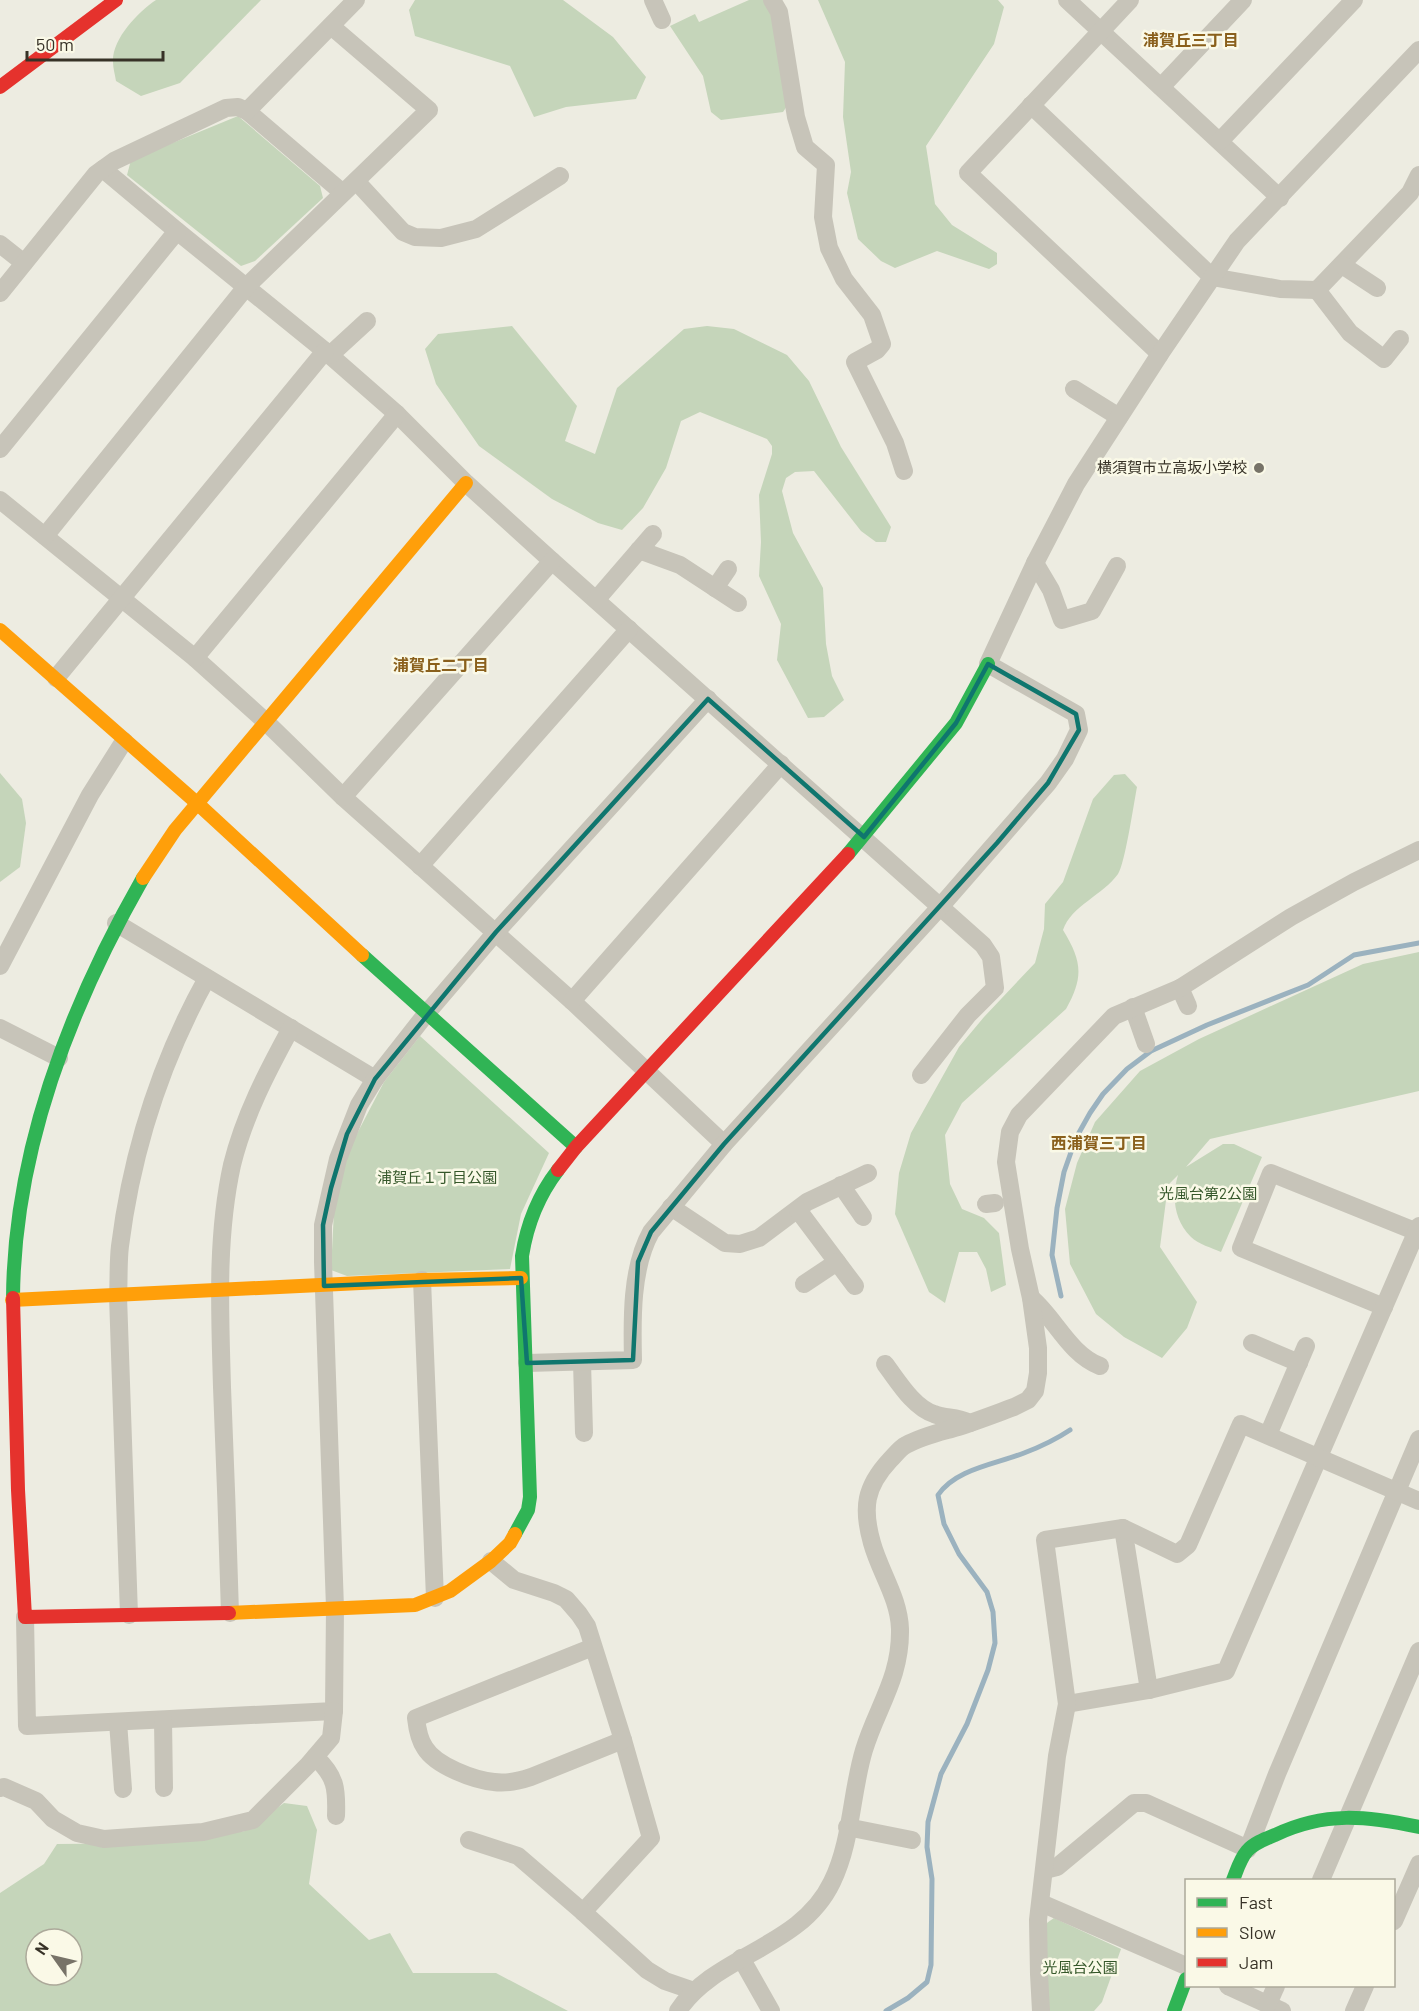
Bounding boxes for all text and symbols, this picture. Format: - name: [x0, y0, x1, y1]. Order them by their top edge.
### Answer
- scale bar: [27, 24, 164, 62]
- district label: 浦賀丘三丁目: [1143, 30, 1239, 49]
- text: 50 m: [36, 33, 74, 55]
- place label: 横須賀市立高坂小学校: [1097, 458, 1247, 476]
- marker: 横須賀市立高坂小学校: [1252, 461, 1266, 475]
- district label: 浦賀丘二丁目: [393, 655, 489, 674]
- district label: 西浦賀三丁目: [1051, 1133, 1147, 1152]
- park label: 浦賀丘１丁目公園: [377, 1168, 497, 1186]
- park label: 光風台第2公園: [1159, 1184, 1257, 1202]
- legend: [1185, 1879, 1395, 1987]
- text: Fast: [1239, 1891, 1273, 1913]
- text: Slow: [1239, 1921, 1276, 1943]
- north arrow: [24, 1927, 84, 1987]
- text: N: [30, 1939, 52, 1958]
- text: Jam: [1239, 1951, 1273, 1973]
- park label: 光風台公園: [1042, 1958, 1118, 1976]

